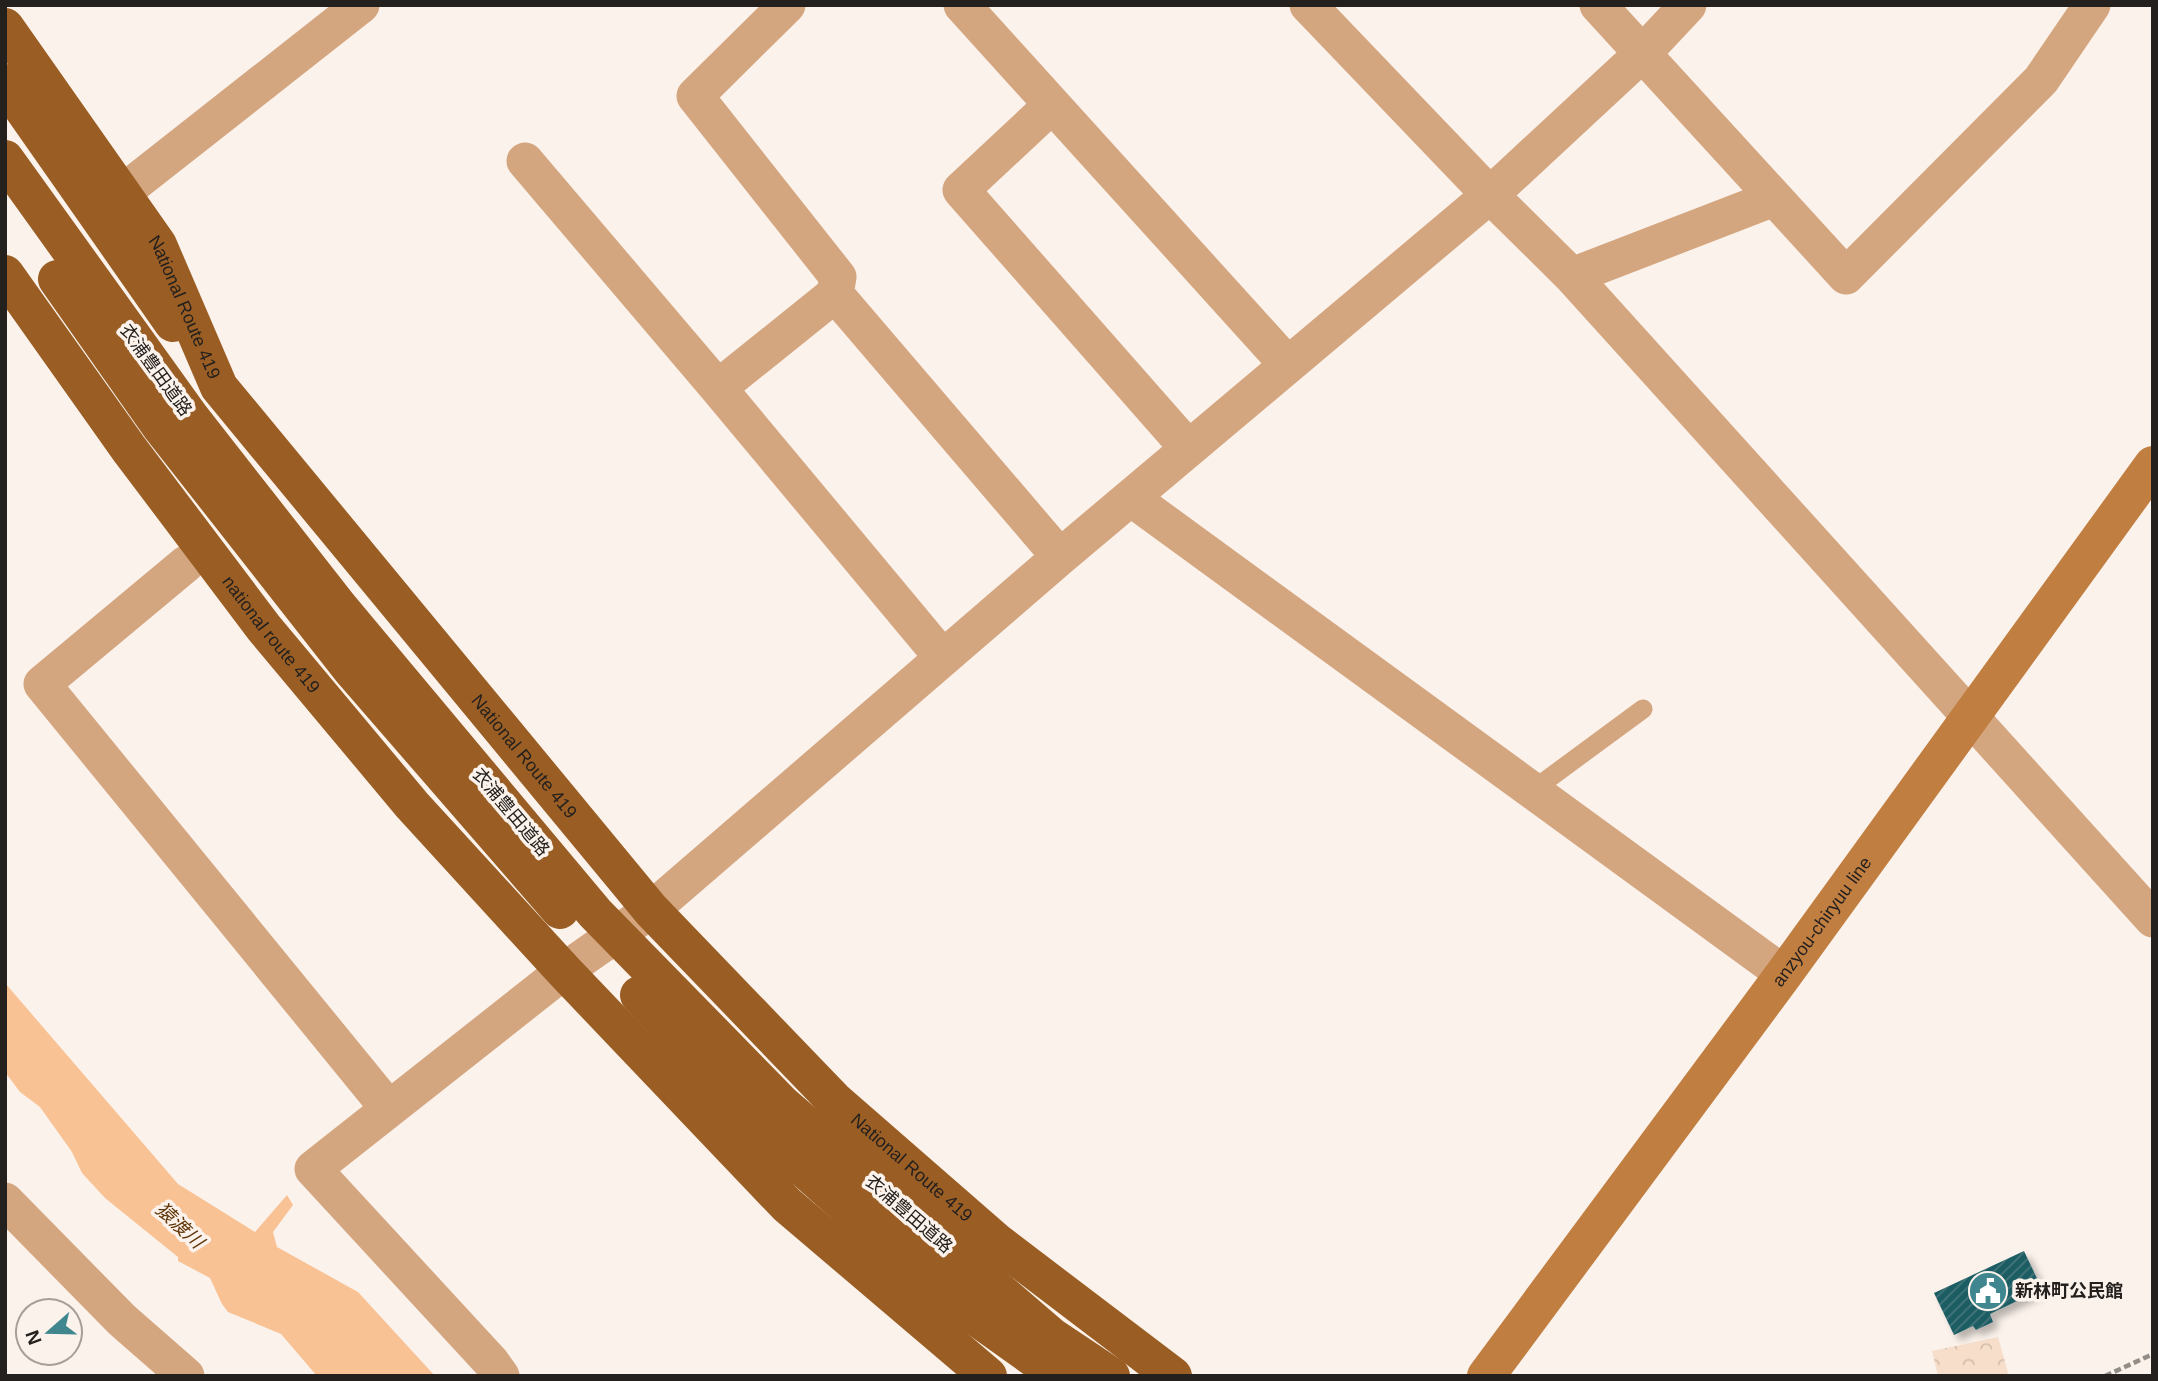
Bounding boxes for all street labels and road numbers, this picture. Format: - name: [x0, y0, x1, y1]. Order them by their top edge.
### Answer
- street label: National Route 419: [144, 232, 224, 382]
- street label: 衣浦豊田道路: [116, 320, 196, 420]
- street label: national route 419: [218, 572, 324, 697]
- street label: National Route 419: [467, 691, 581, 822]
- street label: 衣浦豊田道路: [469, 764, 553, 860]
- street label: anzyou-chiryuu line: [1768, 853, 1876, 990]
- street label: National Route 419: [847, 1109, 976, 1226]
- street label: 衣浦豊田道路: [862, 1171, 956, 1257]

